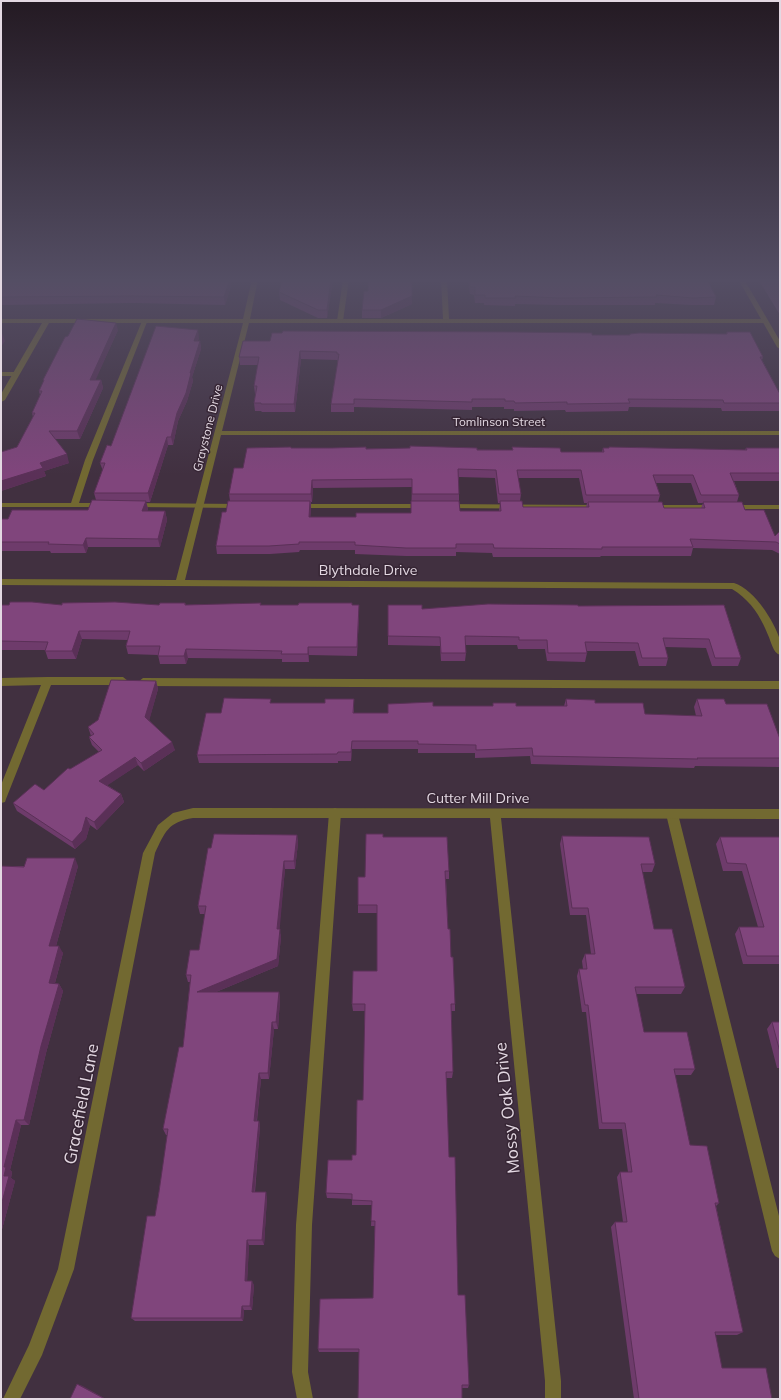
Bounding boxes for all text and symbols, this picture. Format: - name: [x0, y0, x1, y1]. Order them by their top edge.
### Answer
- street label: Graystone Drive: [189, 383, 226, 473]
- street label: Tomlinson Street: [453, 414, 545, 429]
- street label: Blythdale Drive: [319, 561, 417, 579]
- street label: Cutter Mill Drive: [427, 789, 529, 807]
- street label: Mossy Oak Drive: [489, 1041, 525, 1175]
- street label: Gracefield Lane: [59, 1042, 103, 1166]

